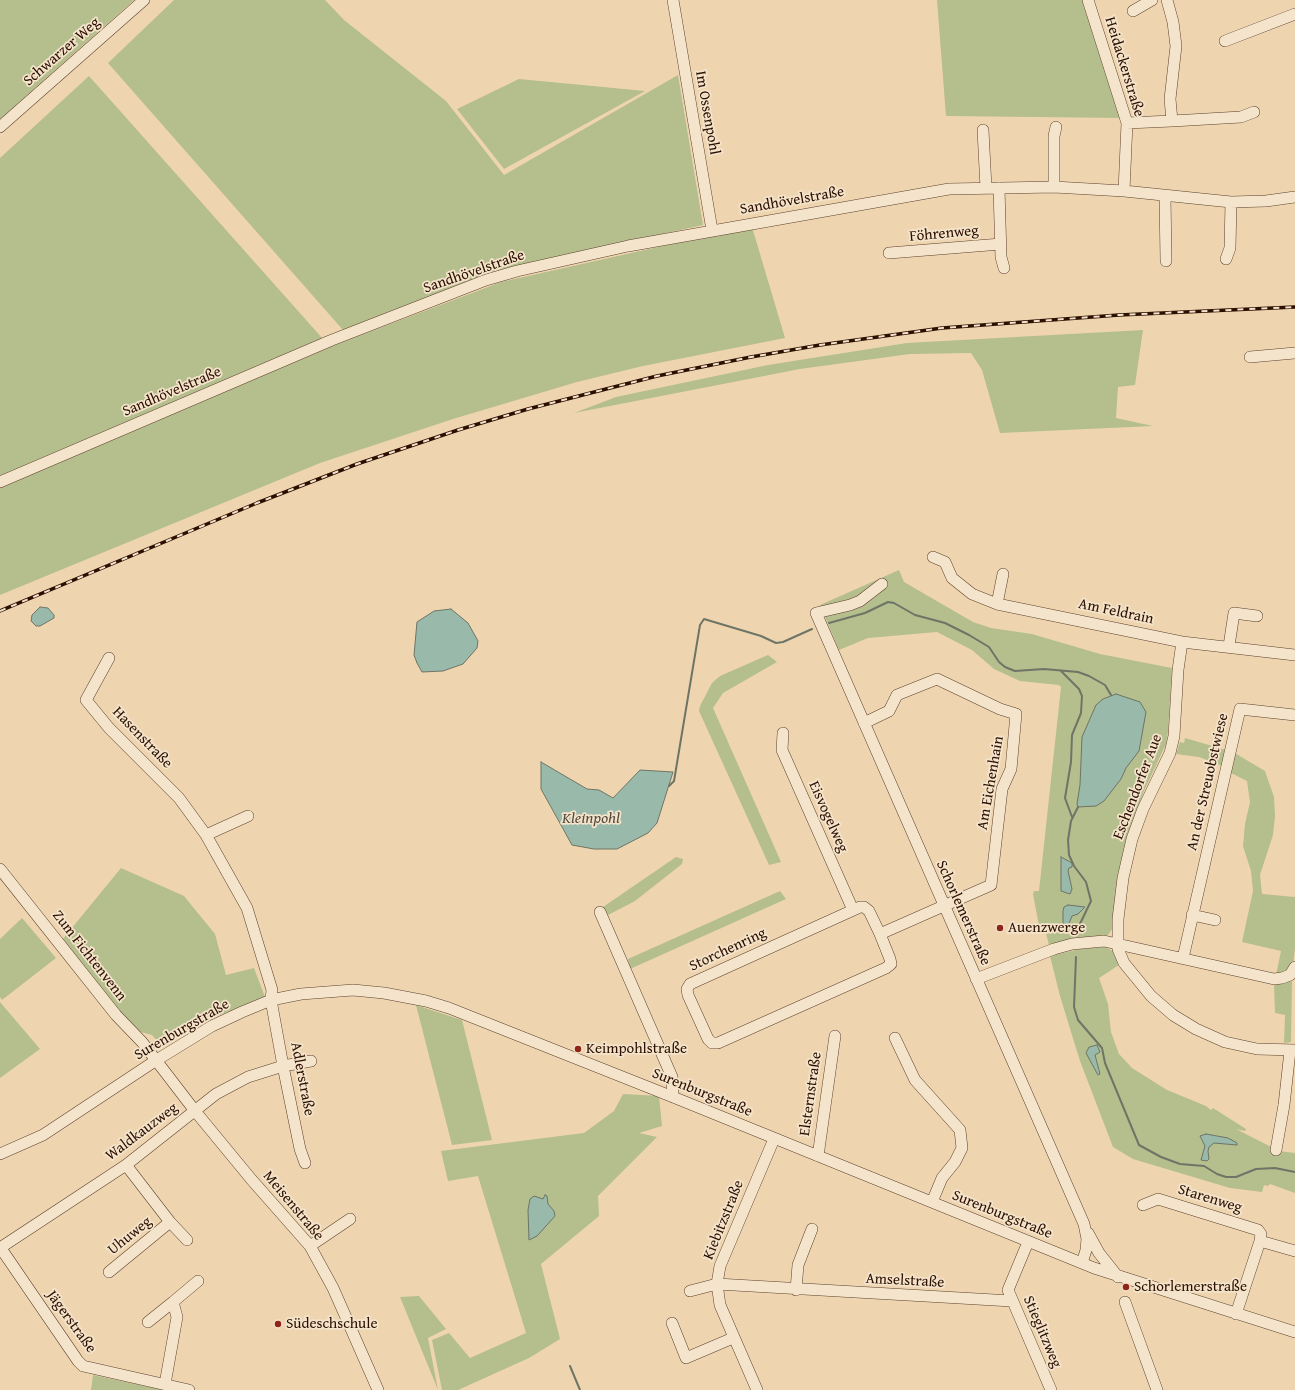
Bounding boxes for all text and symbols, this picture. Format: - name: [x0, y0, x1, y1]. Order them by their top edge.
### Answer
- street label: Schwarzer Weg: [20, 14, 104, 90]
- street label: Heidackerstraße: [1100, 15, 1148, 119]
- street label: Im Ossenpohl: [691, 70, 723, 156]
- street label: Sandhövelstraße: [738, 183, 846, 219]
- street label: Föhrenweg: [909, 222, 979, 246]
- street label: Sandhövelstraße: [421, 246, 527, 298]
- street label: Sandhövelstraße: [120, 363, 224, 421]
- street label: Am Feldrain: [1077, 595, 1155, 629]
- street label: Hasenstraße: [108, 703, 176, 773]
- street label: An der Streuobstwiese: [1183, 711, 1233, 853]
- street label: Eschendorfer Aue: [1110, 732, 1166, 842]
- street label: Am Eichenhain: [974, 735, 1008, 831]
- street label: Eisvogelweg: [804, 779, 852, 855]
- water label: Kleinpohl: [562, 809, 620, 829]
- street label: Schorlemerstraße: [932, 858, 994, 968]
- street label: Zum Fichtenvenn: [48, 907, 130, 1005]
- place label: Auenzwerge: [1008, 919, 1085, 937]
- marker: Auenzwerge: [995, 923, 1005, 933]
- street label: Storchenring: [687, 924, 769, 976]
- street label: Surenburgstraße: [131, 996, 233, 1064]
- place label: Keimpohlstraße: [586, 1040, 687, 1058]
- street label: Adlerstraße: [286, 1041, 318, 1117]
- marker: Keimpohlstraße: [573, 1044, 583, 1054]
- street label: Elsternstraße: [796, 1051, 826, 1137]
- street label: Surenburgstraße: [649, 1065, 755, 1121]
- street label: Waldkauzweg: [102, 1099, 182, 1165]
- street label: Meisenstraße: [259, 1168, 327, 1244]
- street label: Kiebitzstraße: [700, 1178, 748, 1262]
- street label: Starenweg: [1176, 1181, 1244, 1217]
- street label: Surenburgstraße: [949, 1187, 1055, 1243]
- street label: Uhuweg: [104, 1213, 156, 1259]
- street label: Amselstraße: [865, 1270, 945, 1292]
- place label: Schorlemerstraße: [1134, 1278, 1247, 1296]
- marker: Schorlemerstraße: [1121, 1282, 1131, 1292]
- street label: Jägerstraße: [42, 1287, 100, 1357]
- street label: Stieglitzweg: [1019, 1293, 1065, 1371]
- place label: Südeschschule: [286, 1315, 377, 1333]
- marker: Südeschschule: [273, 1319, 283, 1329]

